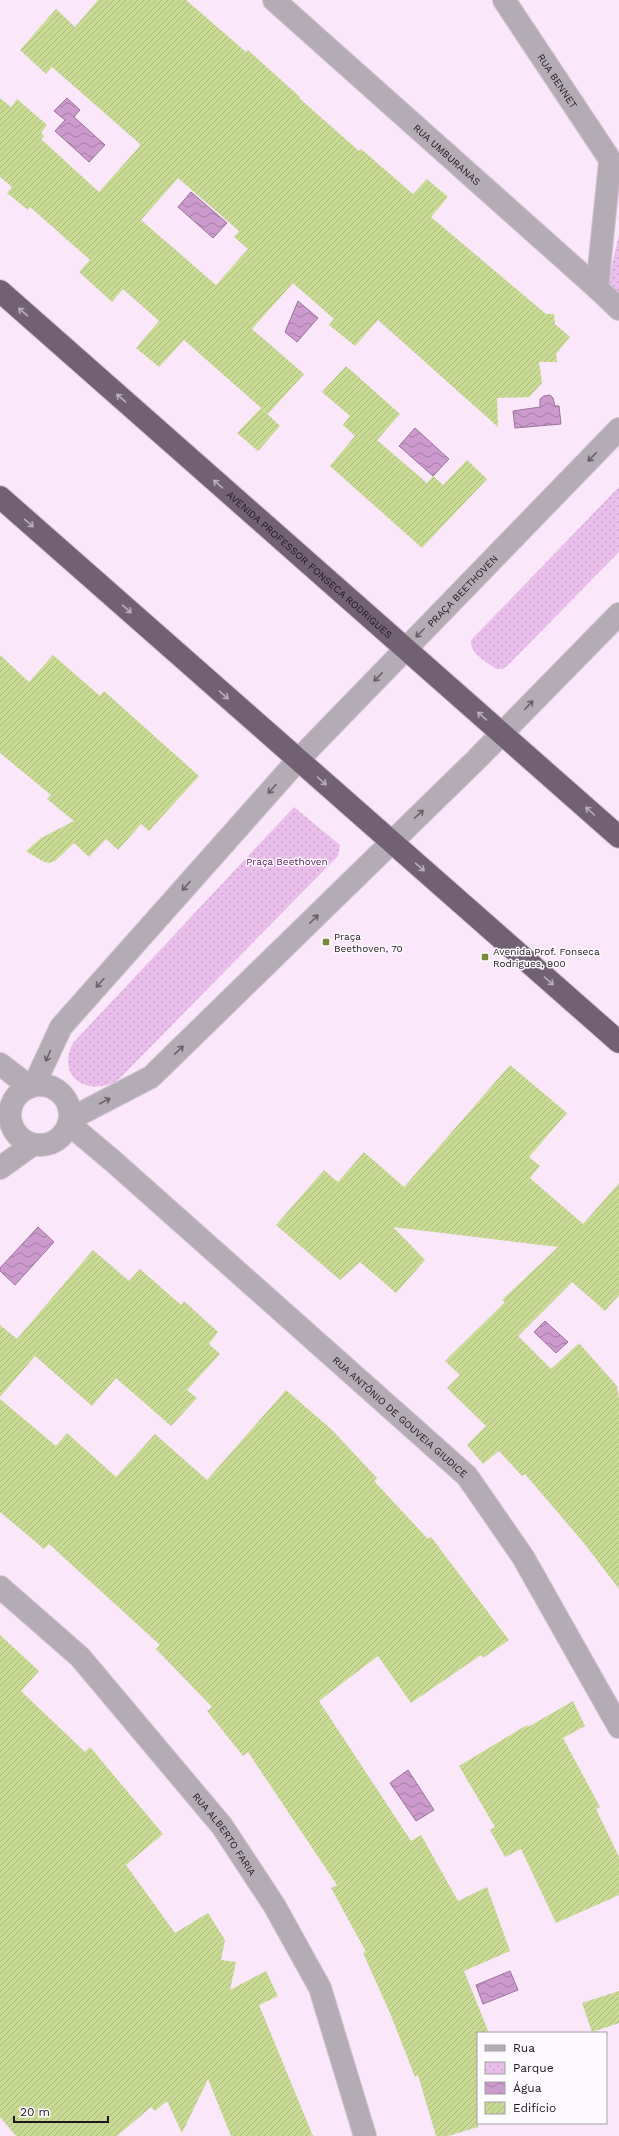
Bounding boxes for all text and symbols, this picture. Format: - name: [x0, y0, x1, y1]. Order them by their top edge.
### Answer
- street label: RUA BENNET: [536, 51, 580, 110]
- street label: RUA UMBURANAS: [411, 122, 483, 187]
- one-way arrow: [18, 307, 28, 316]
- one-way arrow: [115, 393, 126, 402]
- one-way arrow: [587, 452, 597, 462]
- one-way arrow: [213, 479, 223, 488]
- street label: AVENIDA PROFESSOR FONSECA RODRIGUES: [225, 488, 395, 640]
- one-way arrow: [24, 518, 34, 527]
- street label: PRAÇA BEETHOVEN: [425, 552, 500, 629]
- one-way arrow: [122, 604, 132, 613]
- one-way arrow: [415, 629, 425, 638]
- one-way arrow: [373, 672, 382, 682]
- one-way arrow: [219, 690, 230, 699]
- one-way arrow: [524, 700, 534, 710]
- one-way arrow: [477, 711, 487, 720]
- one-way arrow: [317, 776, 327, 785]
- one-way arrow: [268, 783, 277, 794]
- one-way arrow: [585, 807, 595, 816]
- one-way arrow: [414, 810, 424, 819]
- park label: Praça Beethoven: [246, 856, 328, 867]
- one-way arrow: [415, 862, 425, 871]
- one-way arrow: [181, 881, 191, 891]
- one-way arrow: [309, 914, 319, 924]
- place label: Praça Beethoven, 70: [334, 931, 403, 954]
- marker: Praça Beethoven, 70: [321, 937, 331, 947]
- place label: Avenida Prof. Fonseca Rodrigues, 900: [493, 946, 600, 969]
- marker: Avenida Prof. Fonseca Rodrigues, 900: [480, 952, 490, 962]
- one-way arrow: [544, 976, 555, 985]
- one-way arrow: [95, 978, 104, 988]
- one-way arrow: [174, 1045, 184, 1054]
- one-way arrow: [43, 1050, 51, 1062]
- one-way arrow: [98, 1096, 110, 1104]
- street label: RUA ANTÔNIO DE GOUVEIA GIUDICE: [331, 1354, 470, 1479]
- street label: RUA ALBERTO FARIA: [191, 1790, 259, 1878]
- legend: [477, 2032, 607, 2124]
- text: Rua: [513, 2041, 535, 2055]
- text: Parque: [513, 2061, 554, 2075]
- text: Água: [513, 2081, 542, 2095]
- scale bar: [14, 2098, 108, 2124]
- text: Edifício: [513, 2101, 556, 2115]
- text: 20 m: [20, 2105, 50, 2119]

